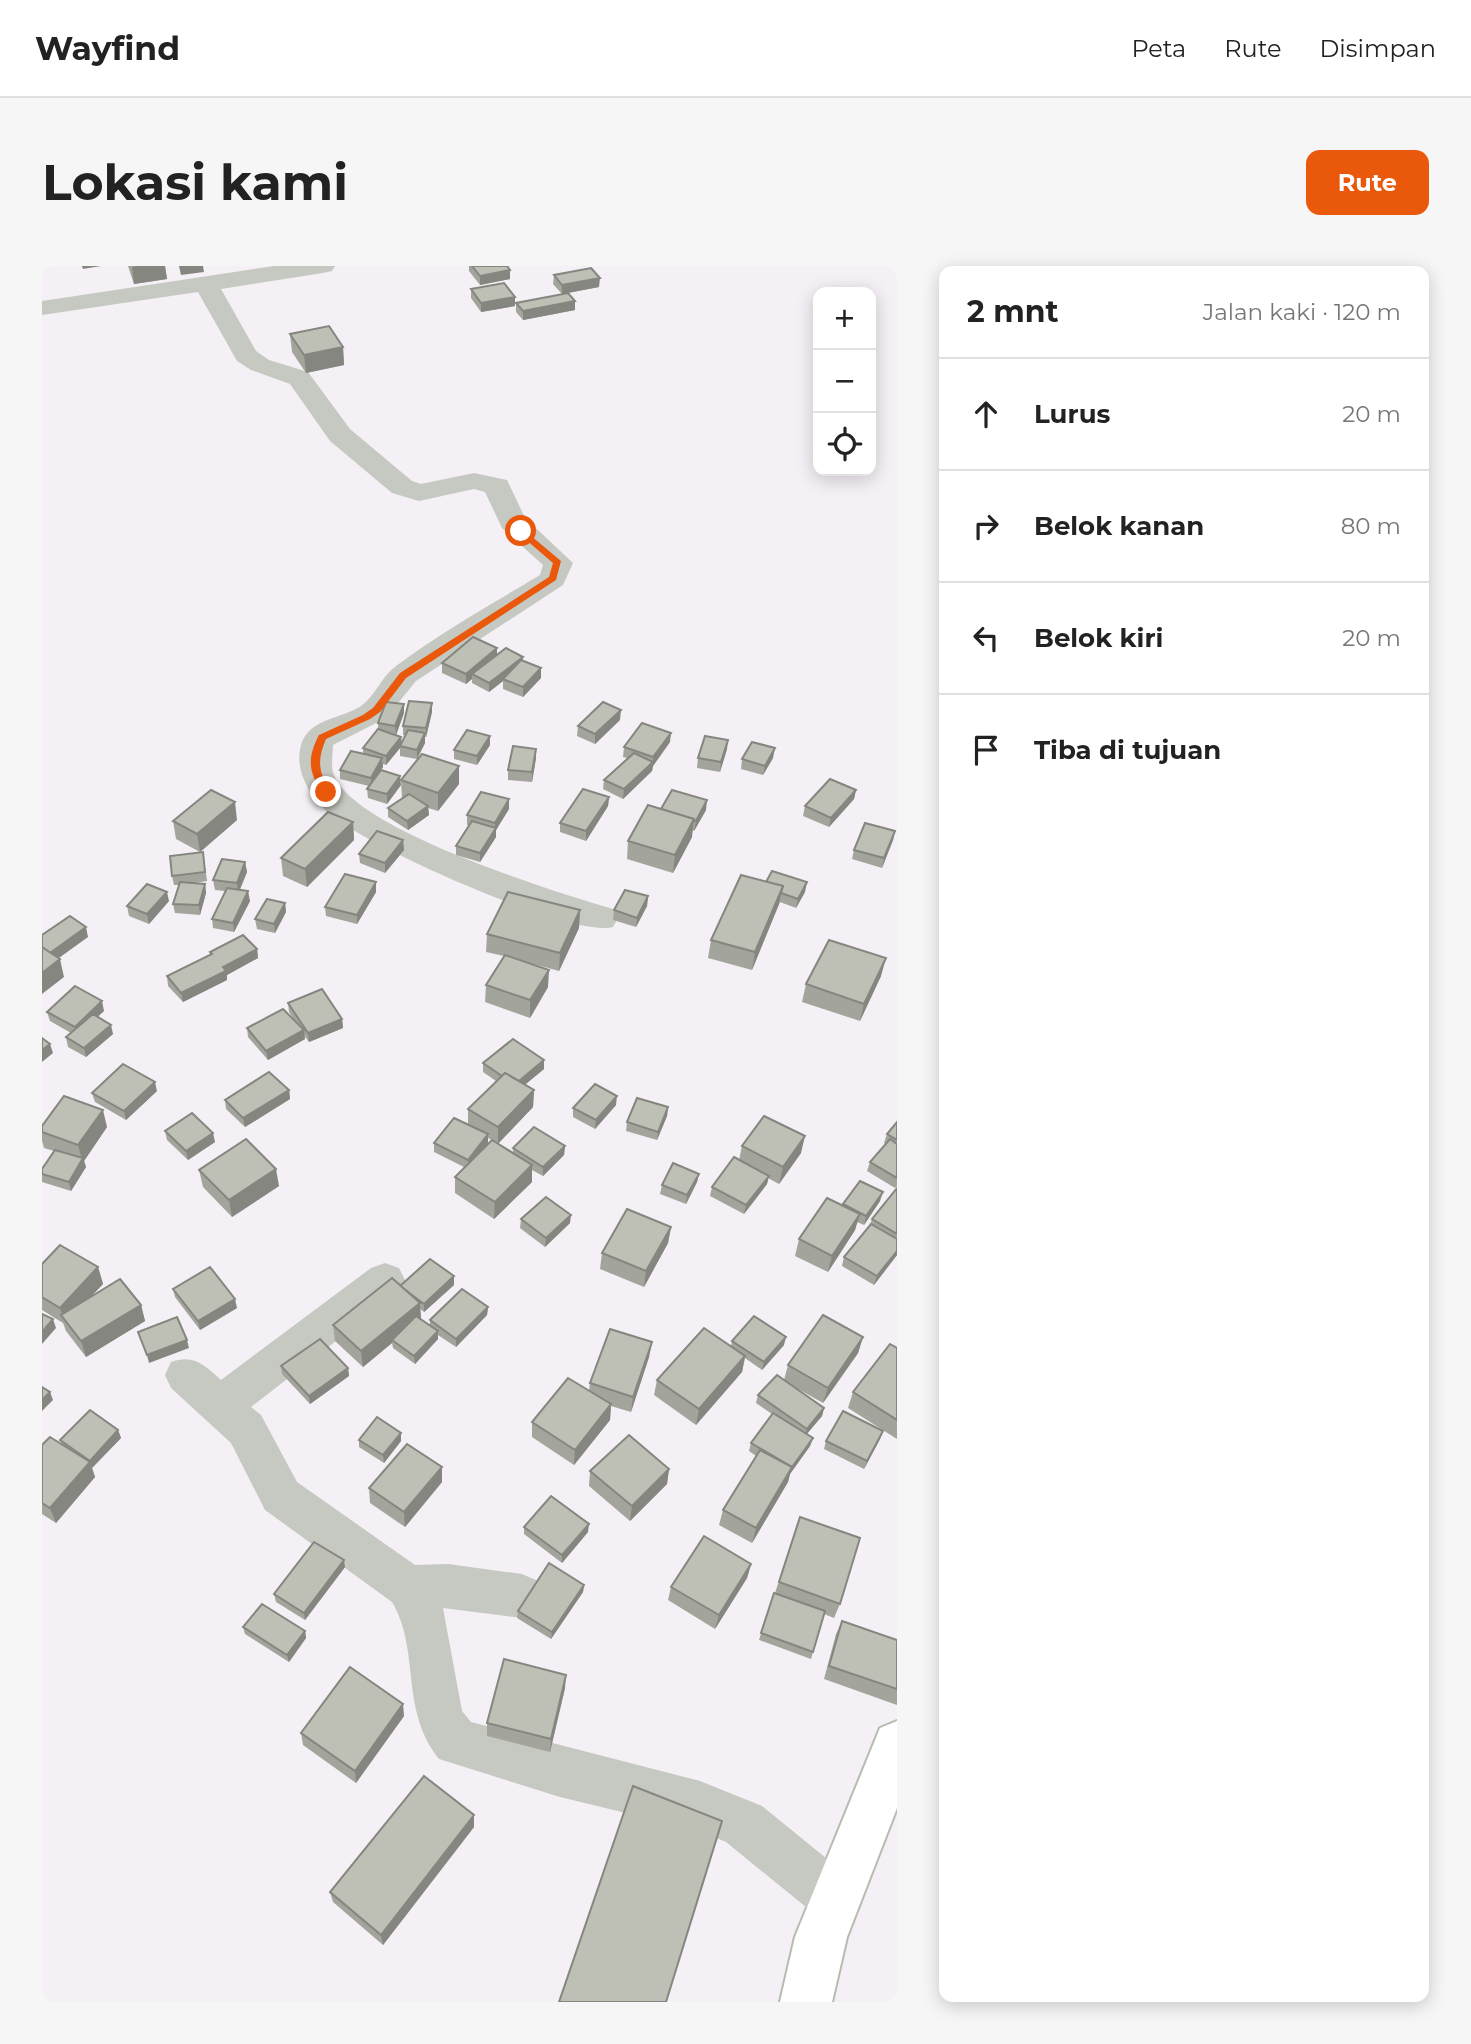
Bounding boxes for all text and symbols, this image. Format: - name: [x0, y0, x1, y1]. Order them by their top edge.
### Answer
- text: Wayfind: [35, 28, 180, 68]
- text: Peta: [1131, 34, 1186, 63]
- text: Rute: [1224, 34, 1282, 63]
- text: Disimpan: [1320, 34, 1436, 63]
- button: Rute: [1306, 150, 1429, 215]
- text: Lokasi kami: [42, 153, 348, 212]
- map controls: [813, 287, 876, 476]
- button: +: [813, 287, 876, 350]
- text: 2 mnt: [967, 293, 1058, 330]
- text: Jalan kaki · 120 m: [1203, 298, 1401, 326]
- button: −: [813, 350, 876, 413]
- icon: ahead: [967, 395, 1005, 433]
- text: Lurus: [1034, 398, 1110, 430]
- text: 20 m: [1342, 400, 1401, 428]
- button: locate: [813, 413, 876, 476]
- icon: right: [967, 507, 1005, 545]
- text: Belok kanan: [1034, 510, 1204, 542]
- text: 80 m: [1341, 512, 1401, 540]
- route start: [505, 515, 536, 546]
- icon: left: [967, 619, 1005, 657]
- text: Belok kiri: [1034, 622, 1163, 654]
- text: 20 m: [1342, 624, 1401, 652]
- icon: arrive: [967, 731, 1005, 769]
- text: Tiba di tujuan: [1034, 734, 1221, 766]
- route end: [310, 776, 341, 807]

